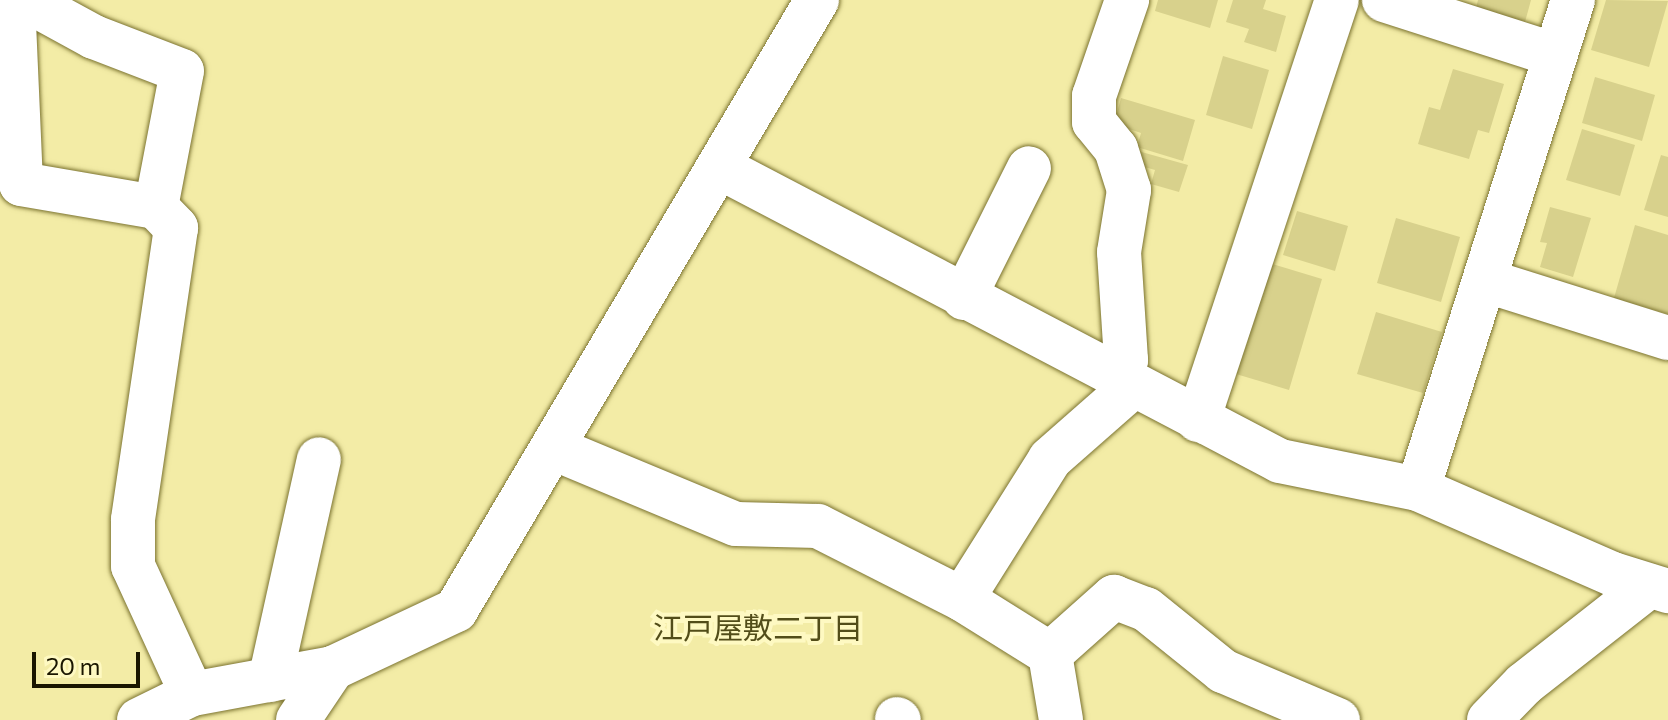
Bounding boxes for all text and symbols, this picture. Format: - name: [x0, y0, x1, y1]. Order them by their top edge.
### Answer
- district label: 江戸屋敷二丁目: [653, 609, 863, 645]
- scale bar: [36, 636, 144, 686]
- text: 20 m: [46, 651, 100, 680]

